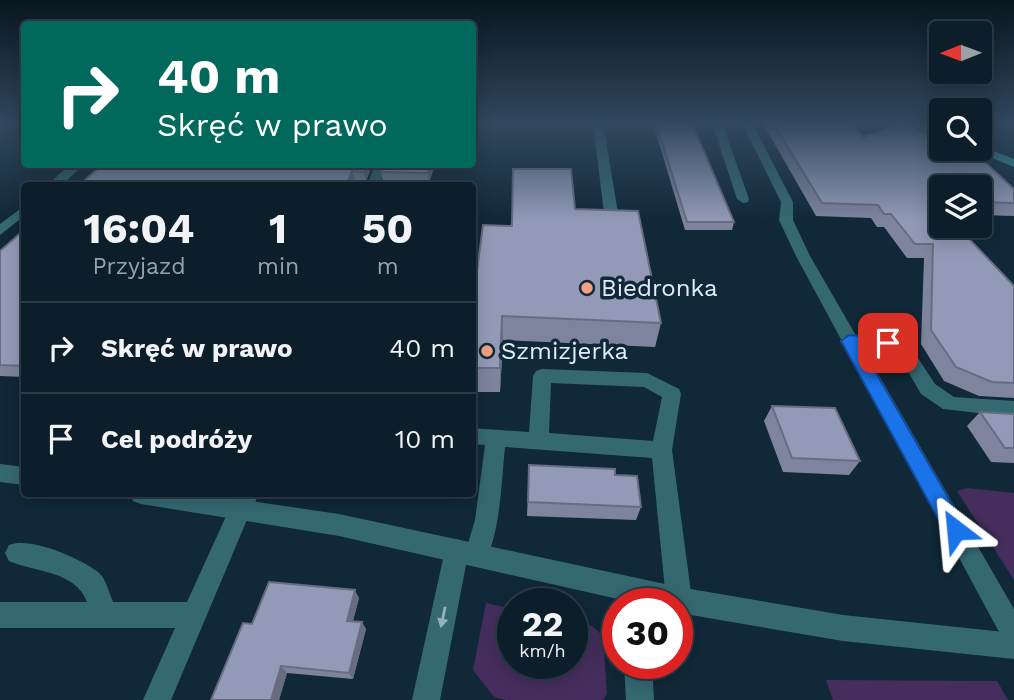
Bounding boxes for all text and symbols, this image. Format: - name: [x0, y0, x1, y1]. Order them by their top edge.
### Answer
- north arrow: [929, 21, 992, 84]
- map controls: [929, 21, 992, 238]
- text: 40 m: [157, 47, 280, 105]
- icon: right: [42, 49, 133, 140]
- button: search: [929, 98, 992, 161]
- text: Skręć w prawo: [157, 106, 388, 144]
- button: layers: [929, 175, 992, 238]
- text: 16:04: [84, 204, 194, 253]
- text: 1: [269, 204, 287, 253]
- text: 50: [362, 204, 413, 253]
- text: Przyjazd: [92, 253, 186, 280]
- text: min: [257, 253, 299, 280]
- text: m: [377, 253, 399, 280]
- place label: Biedronka: [601, 274, 718, 302]
- marker: Biedronka: [579, 280, 595, 296]
- pin: [858, 313, 918, 373]
- icon: arrive: [869, 324, 907, 362]
- icon: right: [42, 329, 80, 367]
- text: Skręć w prawo: [101, 333, 293, 363]
- text: 40 m: [389, 333, 455, 363]
- place label: Szmizjerka: [501, 337, 628, 365]
- marker: Szmizjerka: [479, 343, 495, 359]
- icon: arrive: [42, 420, 80, 458]
- text: Cel podróży: [101, 424, 252, 454]
- text: 10 m: [395, 424, 455, 454]
- position arrow: [919, 493, 993, 567]
- speed limit sign: 30: [602, 588, 693, 679]
- text: 22: [522, 603, 563, 645]
- one-way arrow: [438, 606, 449, 628]
- text: km/h: [519, 640, 566, 661]

